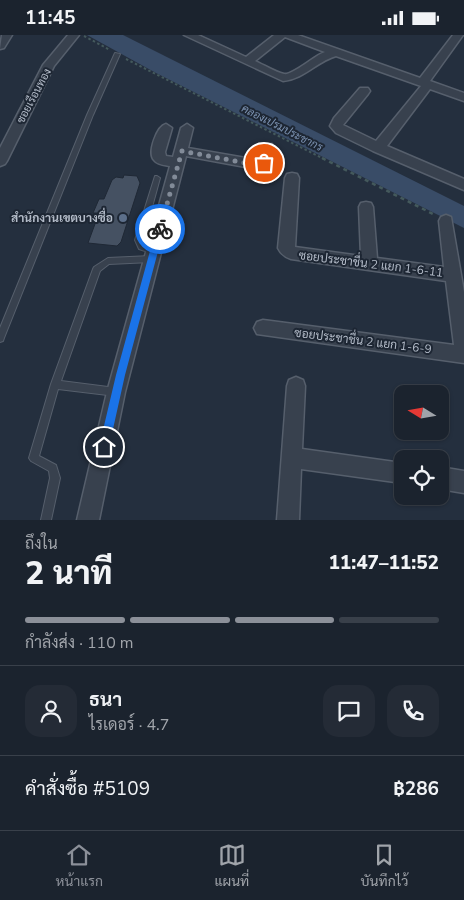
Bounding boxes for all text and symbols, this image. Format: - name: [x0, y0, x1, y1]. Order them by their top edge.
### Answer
- text: 11:45: [25, 5, 75, 31]
- street label: ซอยเรือนทอง: [13, 66, 55, 126]
- water label: คลองเปรมประชากร: [239, 101, 326, 155]
- pin: [243, 142, 285, 184]
- icon: bag: [250, 149, 278, 177]
- courier: [135, 204, 185, 254]
- place label: สำนักงานเขตบางซื่อ: [11, 207, 113, 226]
- marker: สำนักงานเขตบางซื่อ: [117, 212, 129, 224]
- icon: bike: [146, 215, 174, 243]
- street label: ซอยประชาชื่น 2 แยก 1-6-11: [298, 244, 445, 281]
- street label: ซอยประชาชื่น 2 แยก 1-6-9: [293, 322, 433, 357]
- north arrow: [394, 385, 449, 440]
- map controls: [394, 385, 449, 505]
- pin: [83, 426, 125, 468]
- icon: home: [90, 433, 118, 461]
- button: locate: [394, 450, 449, 505]
- text: ถึงใน: [25, 533, 58, 555]
- text: 11:47–11:52: [328, 550, 439, 576]
- text: 2 นาที: [25, 552, 113, 595]
- text: กำลังส่ง · 110 m: [25, 632, 134, 654]
- button: person: [25, 685, 77, 737]
- button: chat: [323, 685, 375, 737]
- button: phone: [387, 685, 439, 737]
- text: ธนา: [89, 687, 122, 713]
- text: ไรเดอร์ · 4.7: [89, 714, 169, 736]
- text: คำสั่งซื้อ #5109: [25, 776, 150, 802]
- text: ฿286: [393, 776, 439, 802]
- tab: หน้าแรก: [56, 841, 103, 891]
- tab: แผนที่: [214, 841, 249, 891]
- tab: บันทึกไว้: [361, 841, 408, 891]

